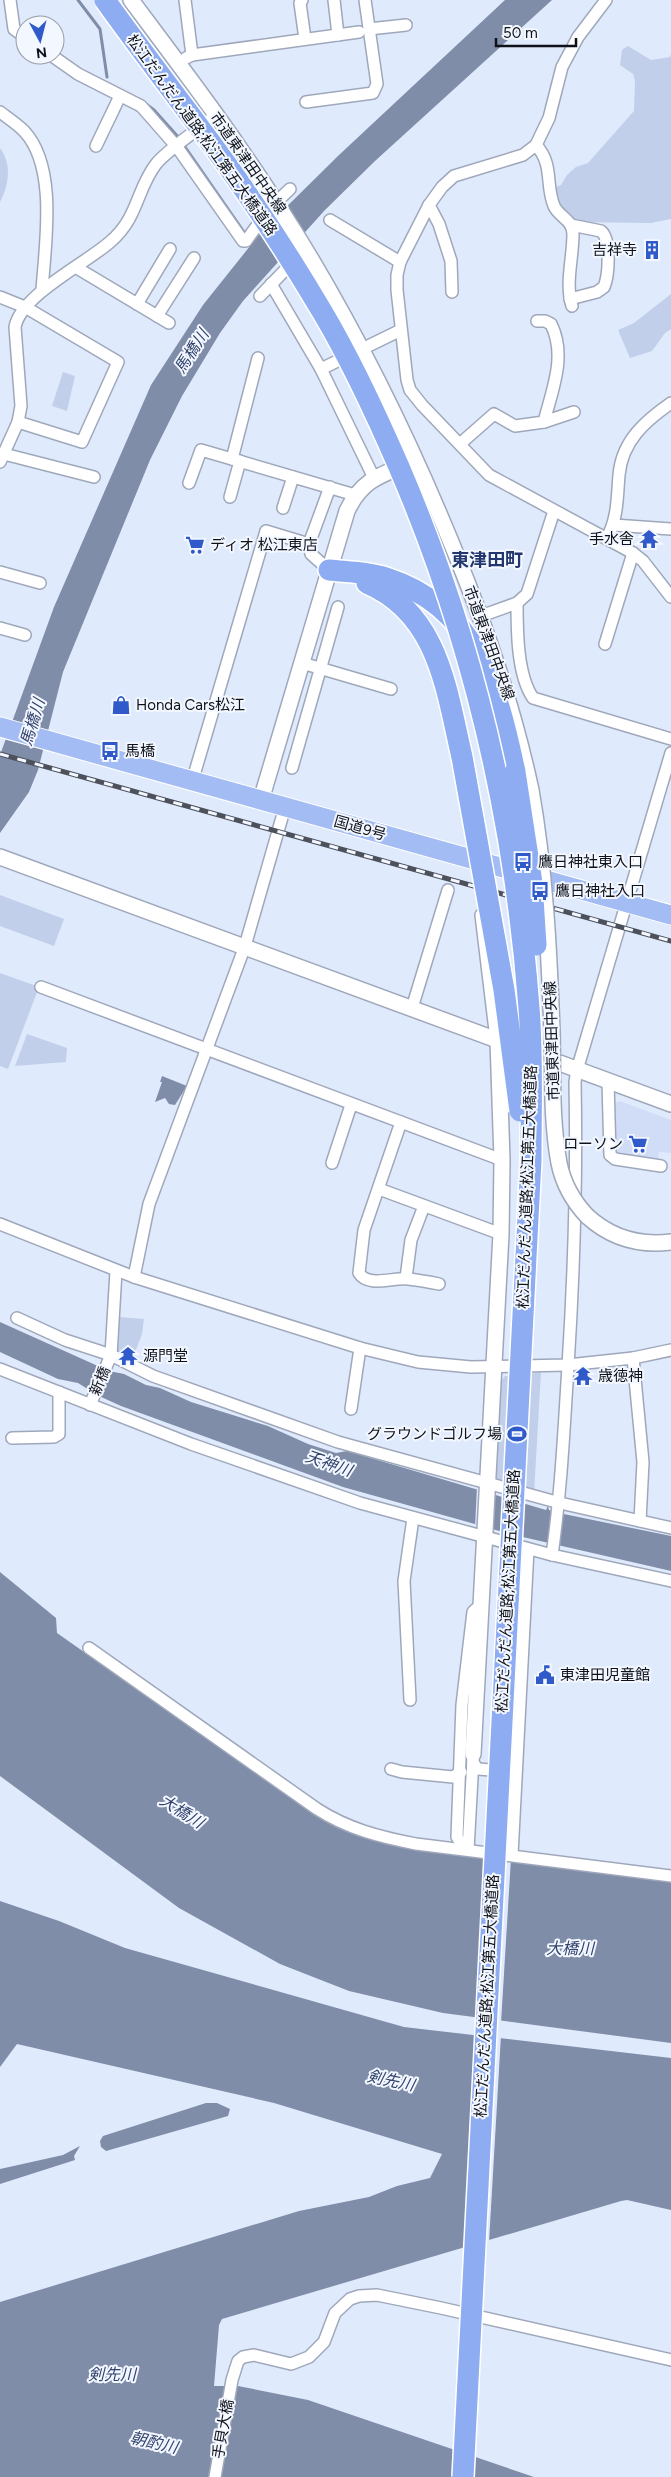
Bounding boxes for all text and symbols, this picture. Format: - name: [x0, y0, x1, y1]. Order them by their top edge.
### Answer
- north arrow: [15, 15, 65, 65]
- scale bar: [496, 15, 576, 47]
- text: 50 m: [503, 24, 538, 42]
- street label: 松江だんだん道路;松江第五大橋道路: [123, 31, 281, 239]
- text: N: [35, 43, 48, 62]
- street label: 市道東津田中央線: [206, 109, 290, 217]
- building icon: 吉祥寺: [641, 239, 663, 261]
- place label: 吉祥寺: [592, 241, 637, 259]
- water label: 馬橋川: [170, 324, 214, 377]
- temple icon: 手水舎: [638, 528, 660, 550]
- place label: 手水舎: [589, 530, 634, 548]
- supermarket icon: ディオ 松江東店: [184, 534, 206, 556]
- place label: ディオ 松江東店: [210, 536, 318, 554]
- district label: 東津田町: [451, 549, 523, 571]
- street label: 市道東津田中央線: [460, 584, 518, 702]
- shop icon: Honda Cars松江: [110, 694, 132, 716]
- water label: 馬橋川: [16, 695, 49, 748]
- place label: Honda Cars松江: [136, 696, 245, 714]
- bus stop icon: 馬橋: [99, 740, 121, 762]
- place label: 馬橋: [125, 742, 155, 760]
- street label: 国道9号: [332, 812, 388, 844]
- bus stop icon: 鷹日神社東入口: [512, 851, 534, 873]
- place label: 鷹日神社東入口: [538, 853, 643, 871]
- bus stop icon: 鷹日神社入口: [529, 880, 551, 902]
- place label: 鷹日神社入口: [555, 882, 645, 900]
- street label: 市道東津田中央線: [541, 981, 563, 1101]
- street label: 松江だんだん道路;松江第五大橋道路: [514, 1065, 540, 1309]
- supermarket icon: ローソン: [627, 1133, 649, 1155]
- place label: ローソン: [563, 1135, 623, 1153]
- temple icon: 源門堂: [117, 1345, 139, 1367]
- place label: 源門堂: [143, 1347, 188, 1365]
- street label: 新橋: [86, 1364, 114, 1398]
- temple icon: 歳徳神: [572, 1365, 594, 1387]
- place label: 歳徳神: [598, 1367, 643, 1385]
- sports icon: グラウンドゴルフ場: [506, 1423, 528, 1445]
- place label: グラウンドゴルフ場: [367, 1425, 502, 1443]
- water label: 天神川: [303, 1447, 357, 1481]
- street label: 松江だんだん道路;松江第五大橋道路: [493, 1469, 523, 1713]
- public building icon: 東津田児童館: [534, 1664, 556, 1686]
- place label: 東津田児童館: [560, 1666, 650, 1684]
- water label: 大橋川: [156, 1791, 209, 1833]
- street label: 松江だんだん道路;松江第五大橋道路: [472, 1874, 502, 2118]
- water label: 大橋川: [546, 1939, 596, 1958]
- water label: 剣先川: [365, 2066, 418, 2095]
- water label: 剣先川: [88, 2365, 138, 2384]
- street label: 手貝大橋: [209, 2398, 237, 2460]
- water label: 朝酌川: [128, 2428, 181, 2458]

